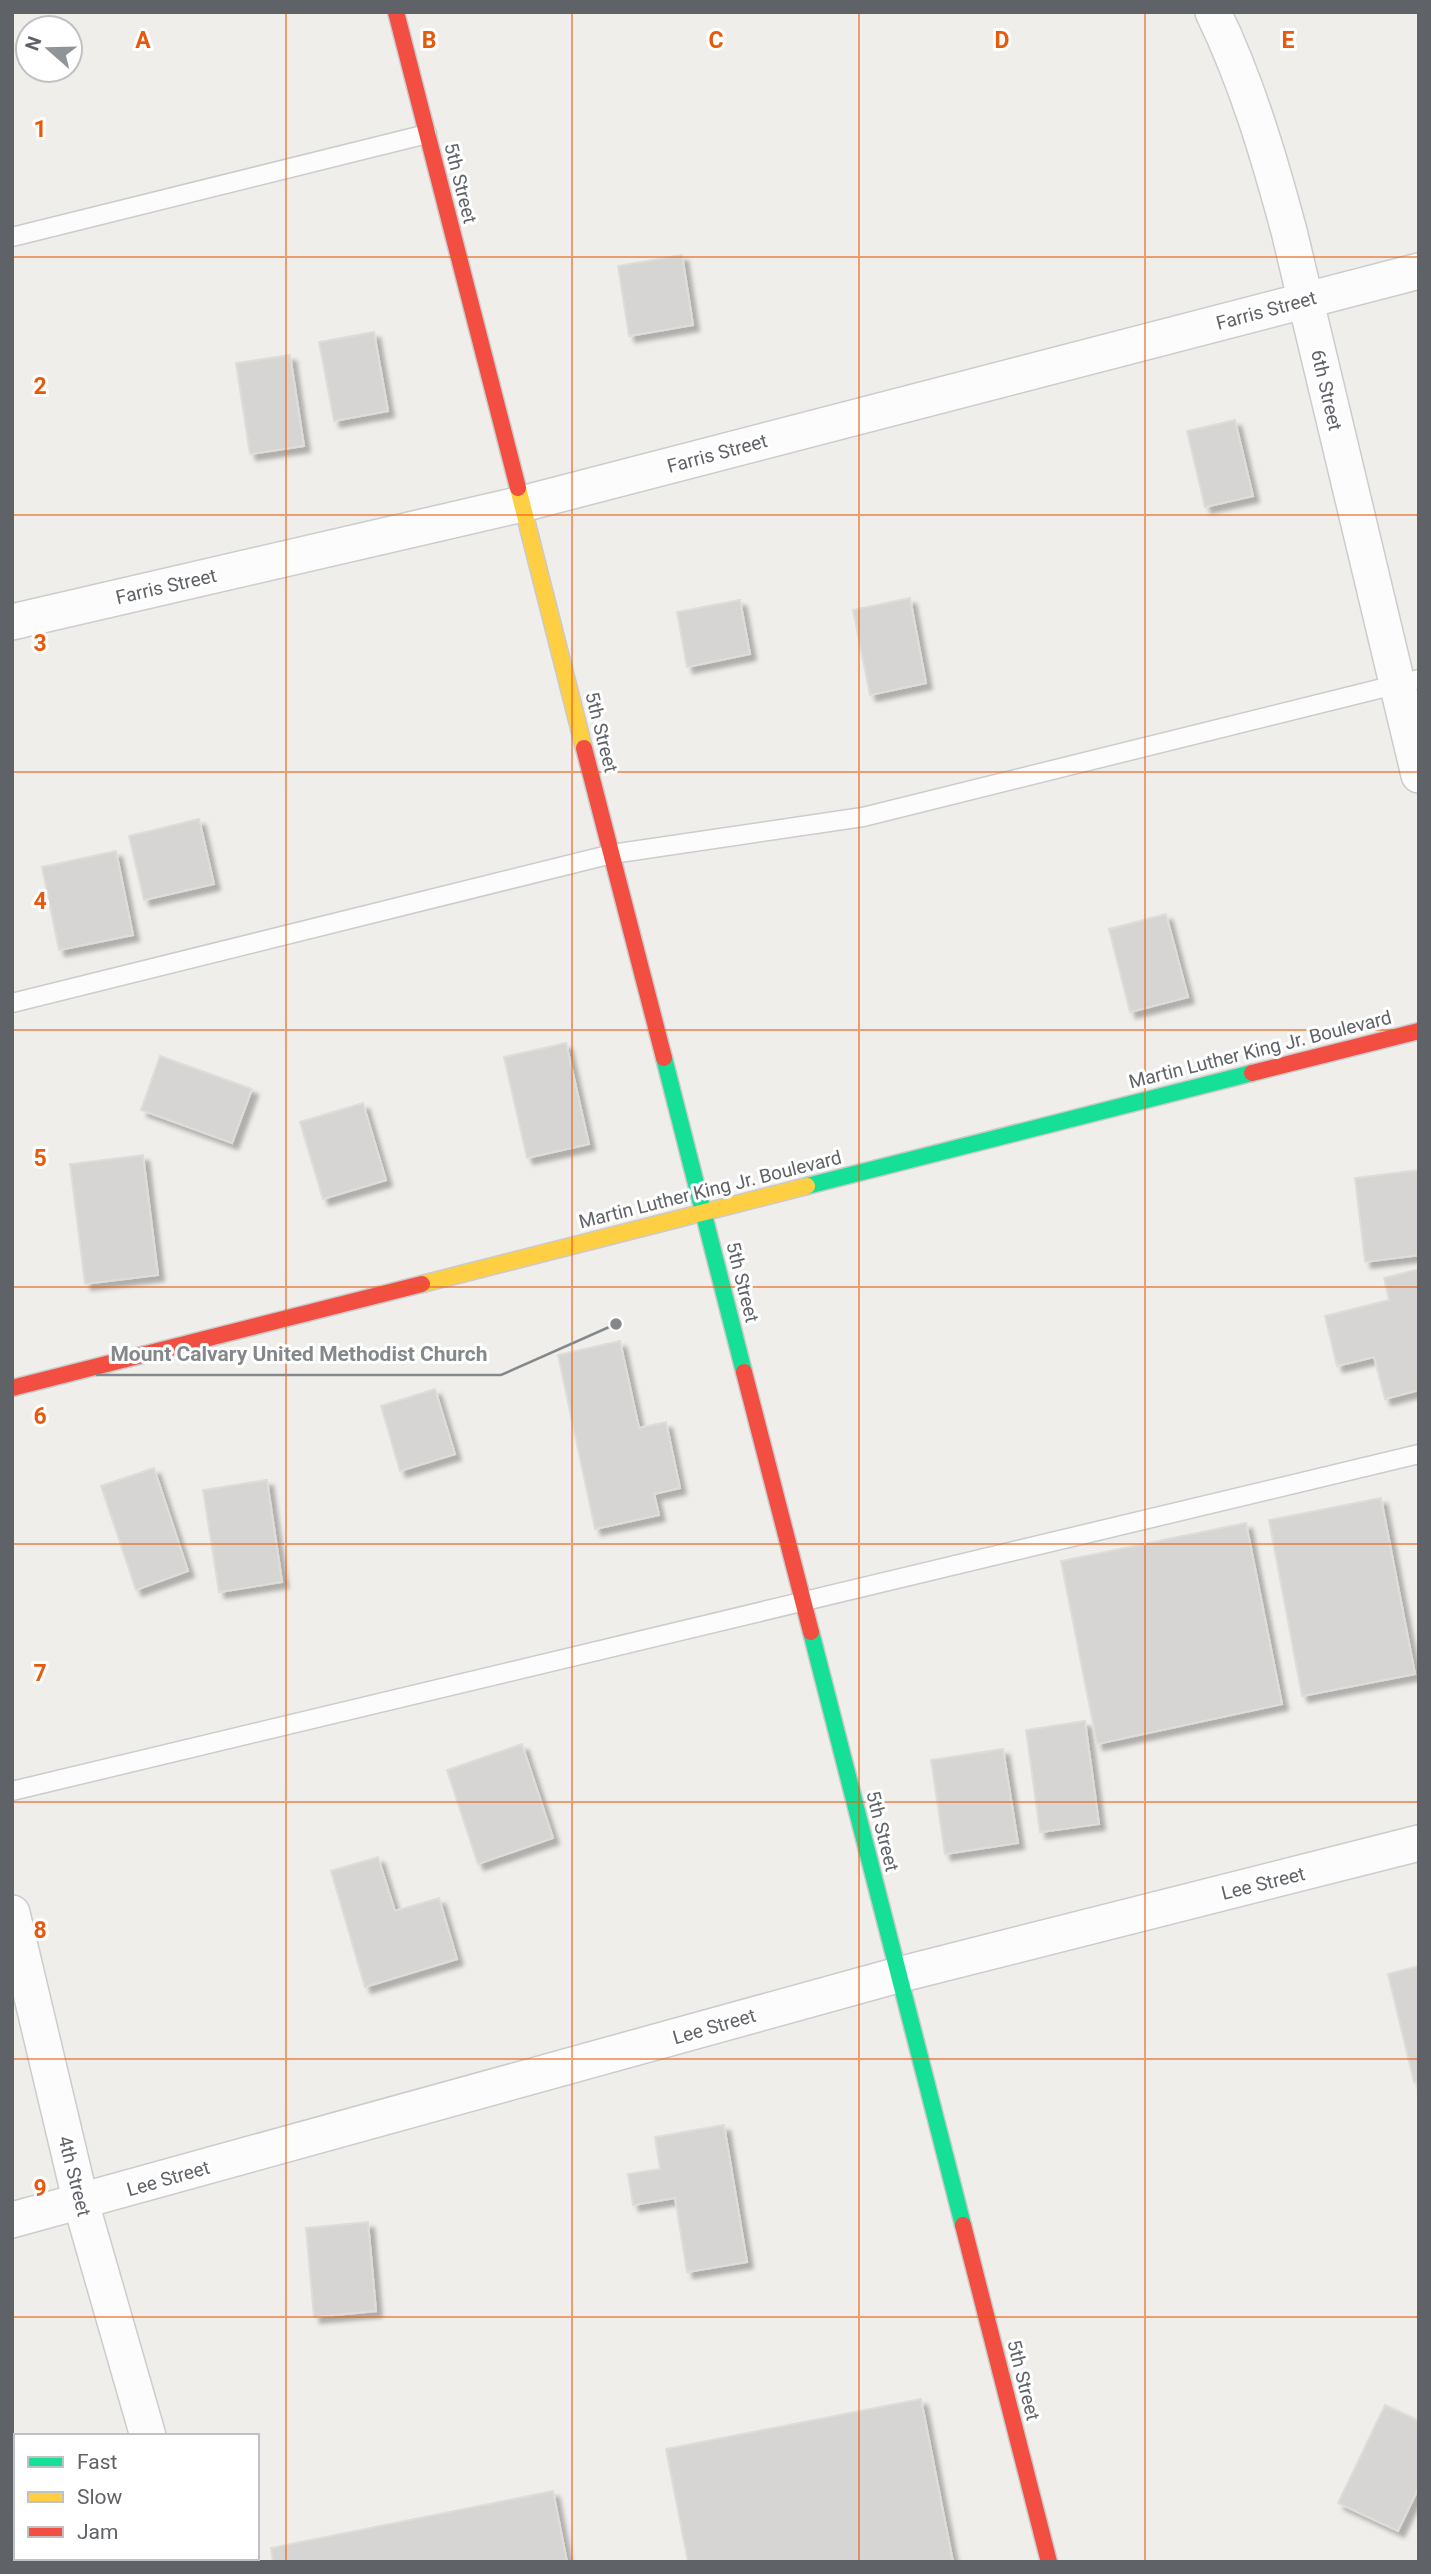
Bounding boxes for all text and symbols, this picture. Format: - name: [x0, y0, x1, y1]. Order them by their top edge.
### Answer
- north arrow: [14, 14, 84, 84]
- text: A: [135, 27, 151, 54]
- text: B: [422, 27, 436, 54]
- text: C: [708, 27, 724, 54]
- text: D: [995, 27, 1009, 54]
- text: E: [1282, 27, 1295, 54]
- text: N: [20, 33, 47, 54]
- text: 1: [33, 116, 47, 143]
- street label: 5th Street: [439, 140, 482, 226]
- street label: Farris Street: [1214, 286, 1319, 335]
- street label: 6th Street: [1306, 347, 1347, 433]
- text: 2: [33, 373, 47, 400]
- street label: Farris Street: [665, 429, 770, 478]
- street label: Farris Street: [114, 564, 219, 609]
- text: 3: [33, 630, 47, 657]
- street label: 5th Street: [580, 689, 623, 775]
- text: 4: [33, 888, 47, 915]
- street label: Martin Luther King Jr. Boulevard: [1126, 1006, 1394, 1093]
- text: 5: [33, 1145, 47, 1172]
- street label: Martin Luther King Jr. Boulevard: [576, 1146, 844, 1233]
- street label: 5th Street: [721, 1239, 764, 1325]
- callout: Mount Calvary United Methodist Church: [96, 1333, 501, 1375]
- text: Mount Calvary United Methodist Church: [110, 1342, 488, 1366]
- text: 6: [33, 1403, 47, 1430]
- text: 7: [33, 1660, 47, 1687]
- street label: 5th Street: [861, 1788, 904, 1874]
- street label: Lee Street: [1219, 1862, 1307, 1905]
- text: 8: [33, 1917, 47, 1944]
- street label: Lee Street: [670, 2004, 758, 2049]
- street label: 4th Street: [53, 2133, 96, 2219]
- street label: Lee Street: [124, 2156, 212, 2201]
- text: 9: [33, 2175, 47, 2202]
- street label: 5th Street: [1002, 2337, 1045, 2423]
- legend: [14, 2434, 259, 2560]
- text: Fast: [77, 2450, 118, 2474]
- text: Slow: [77, 2485, 123, 2509]
- text: Jam: [77, 2520, 118, 2544]

